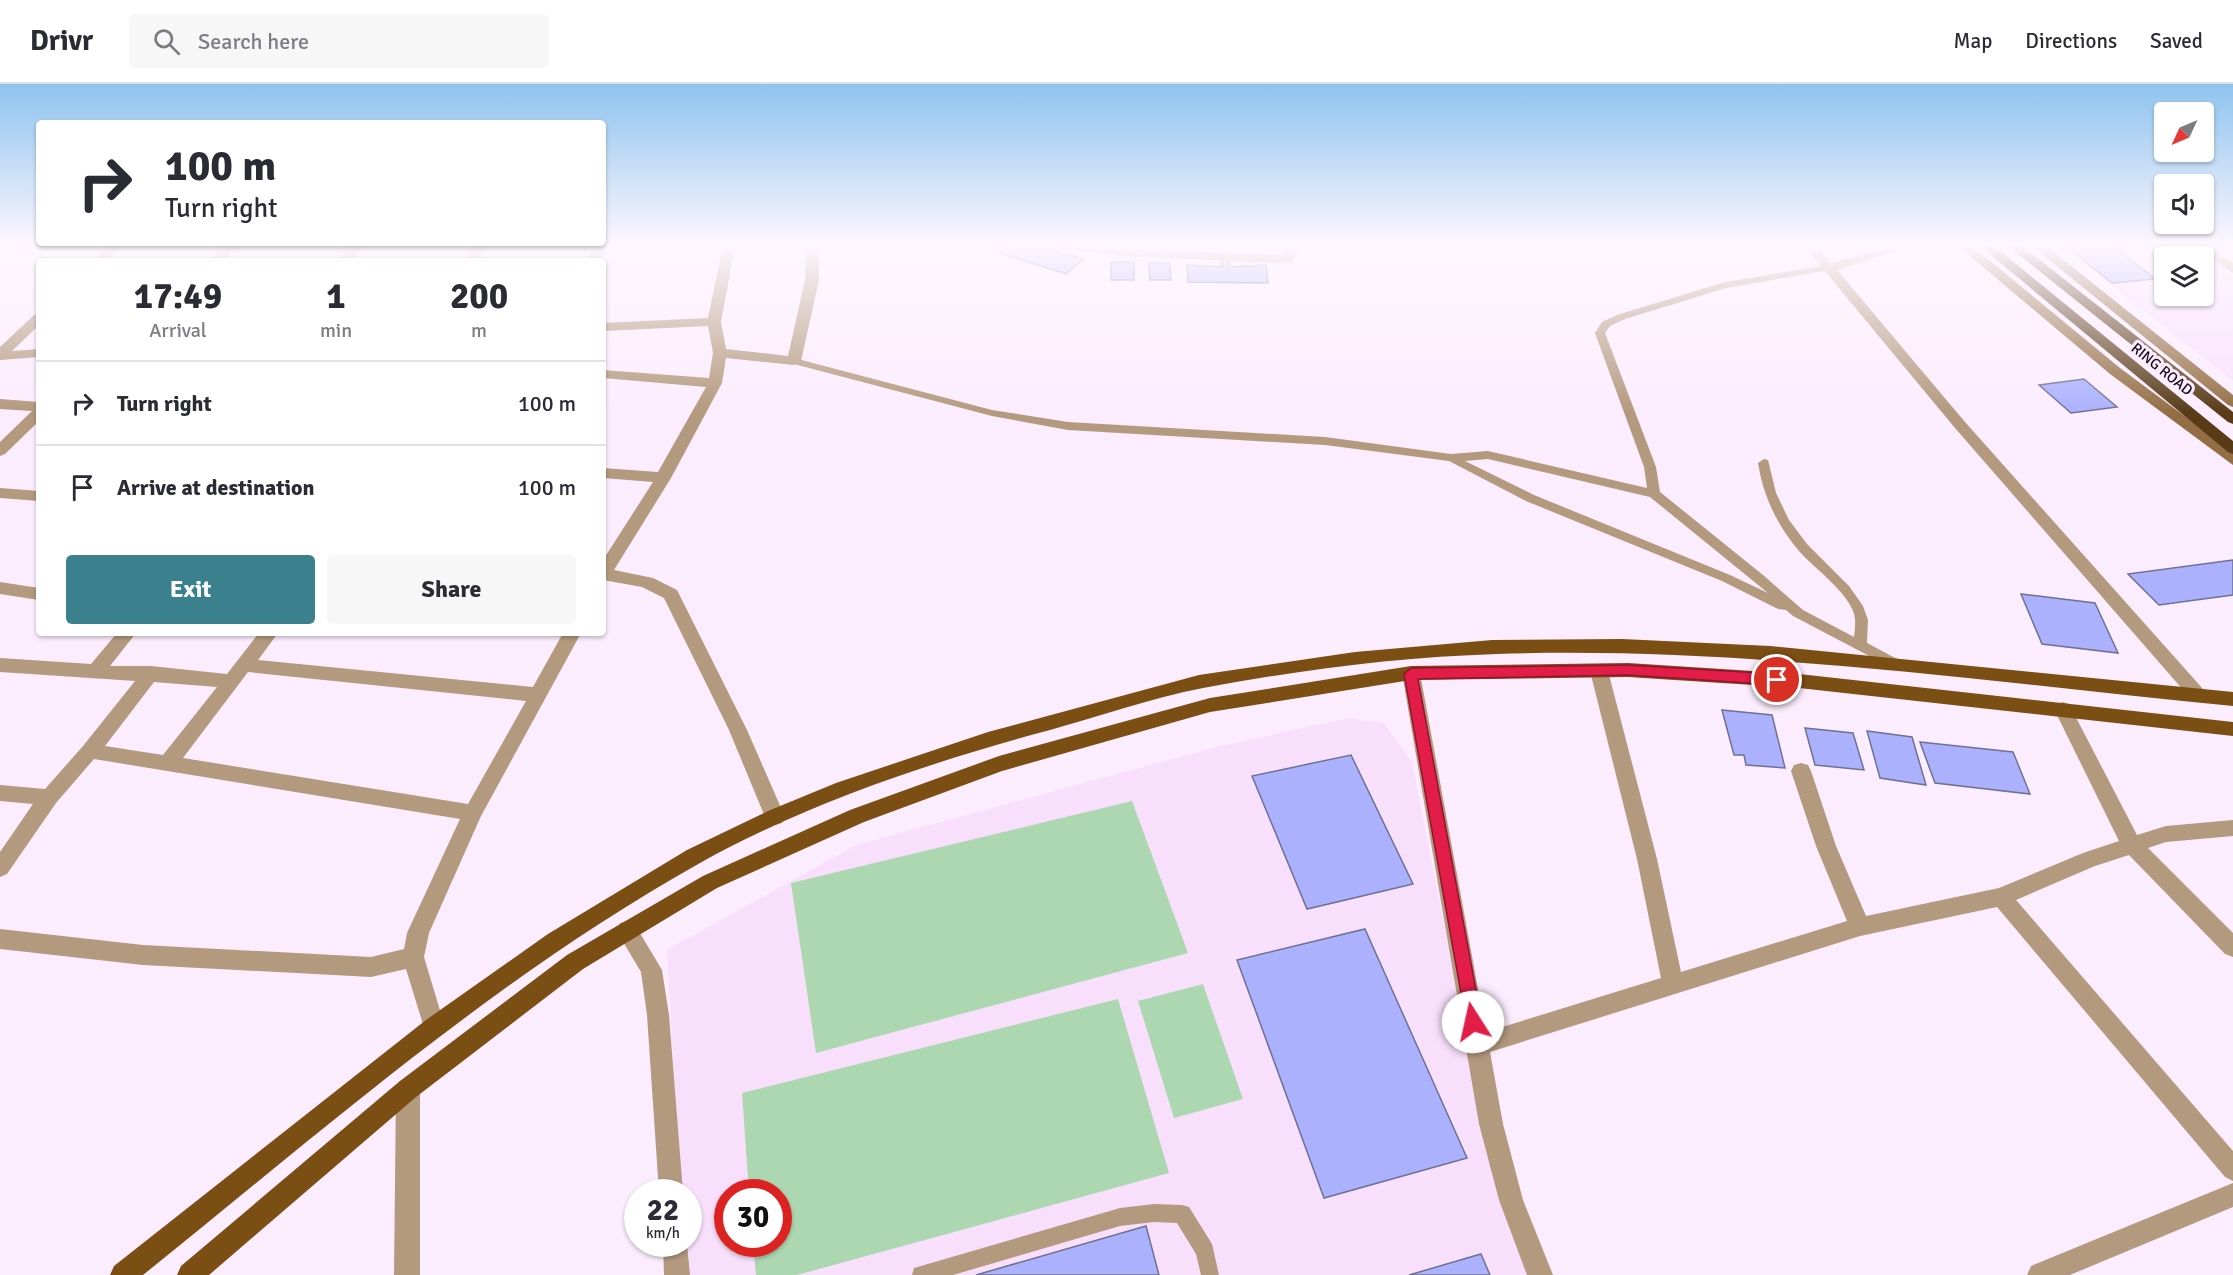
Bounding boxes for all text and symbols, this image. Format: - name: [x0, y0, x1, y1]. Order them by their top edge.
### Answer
- search box: [129, 14, 549, 68]
- text: Drivr: [30, 24, 93, 58]
- icon: search: [150, 25, 183, 58]
- text: Search here: [198, 28, 309, 55]
- text: Map: [1954, 28, 1992, 54]
- text: Directions: [2025, 28, 2117, 54]
- text: Saved: [2150, 28, 2203, 54]
- north arrow: [2154, 102, 2214, 162]
- map controls: [2154, 102, 2214, 306]
- text: 100 m: [165, 141, 276, 192]
- icon: right: [66, 144, 144, 222]
- button: sound: [2154, 174, 2214, 234]
- text: Turn right: [165, 192, 278, 225]
- button: layers: [2154, 246, 2214, 306]
- text: 17:49: [134, 274, 222, 319]
- text: 1: [326, 274, 346, 319]
- text: 200: [450, 274, 508, 319]
- text: Arrival: [149, 318, 207, 343]
- text: min: [320, 318, 352, 343]
- text: m: [471, 318, 487, 343]
- street label: RING ROAD: [2128, 339, 2196, 399]
- icon: right: [66, 387, 99, 420]
- text: Turn right: [117, 390, 212, 417]
- text: 100 m: [518, 390, 576, 417]
- icon: arrive: [66, 471, 99, 504]
- text: Arrive at destination: [117, 474, 314, 501]
- text: 100 m: [518, 474, 576, 501]
- button: Exit: [66, 555, 315, 624]
- button: Share: [327, 555, 576, 624]
- pin: [1751, 654, 1802, 705]
- icon: arrive: [1760, 663, 1793, 696]
- position arrow: [1441, 990, 1505, 1054]
- speed limit sign: 30: [714, 1179, 792, 1257]
- text: 22: [647, 1192, 679, 1229]
- text: km/h: [646, 1224, 680, 1242]

